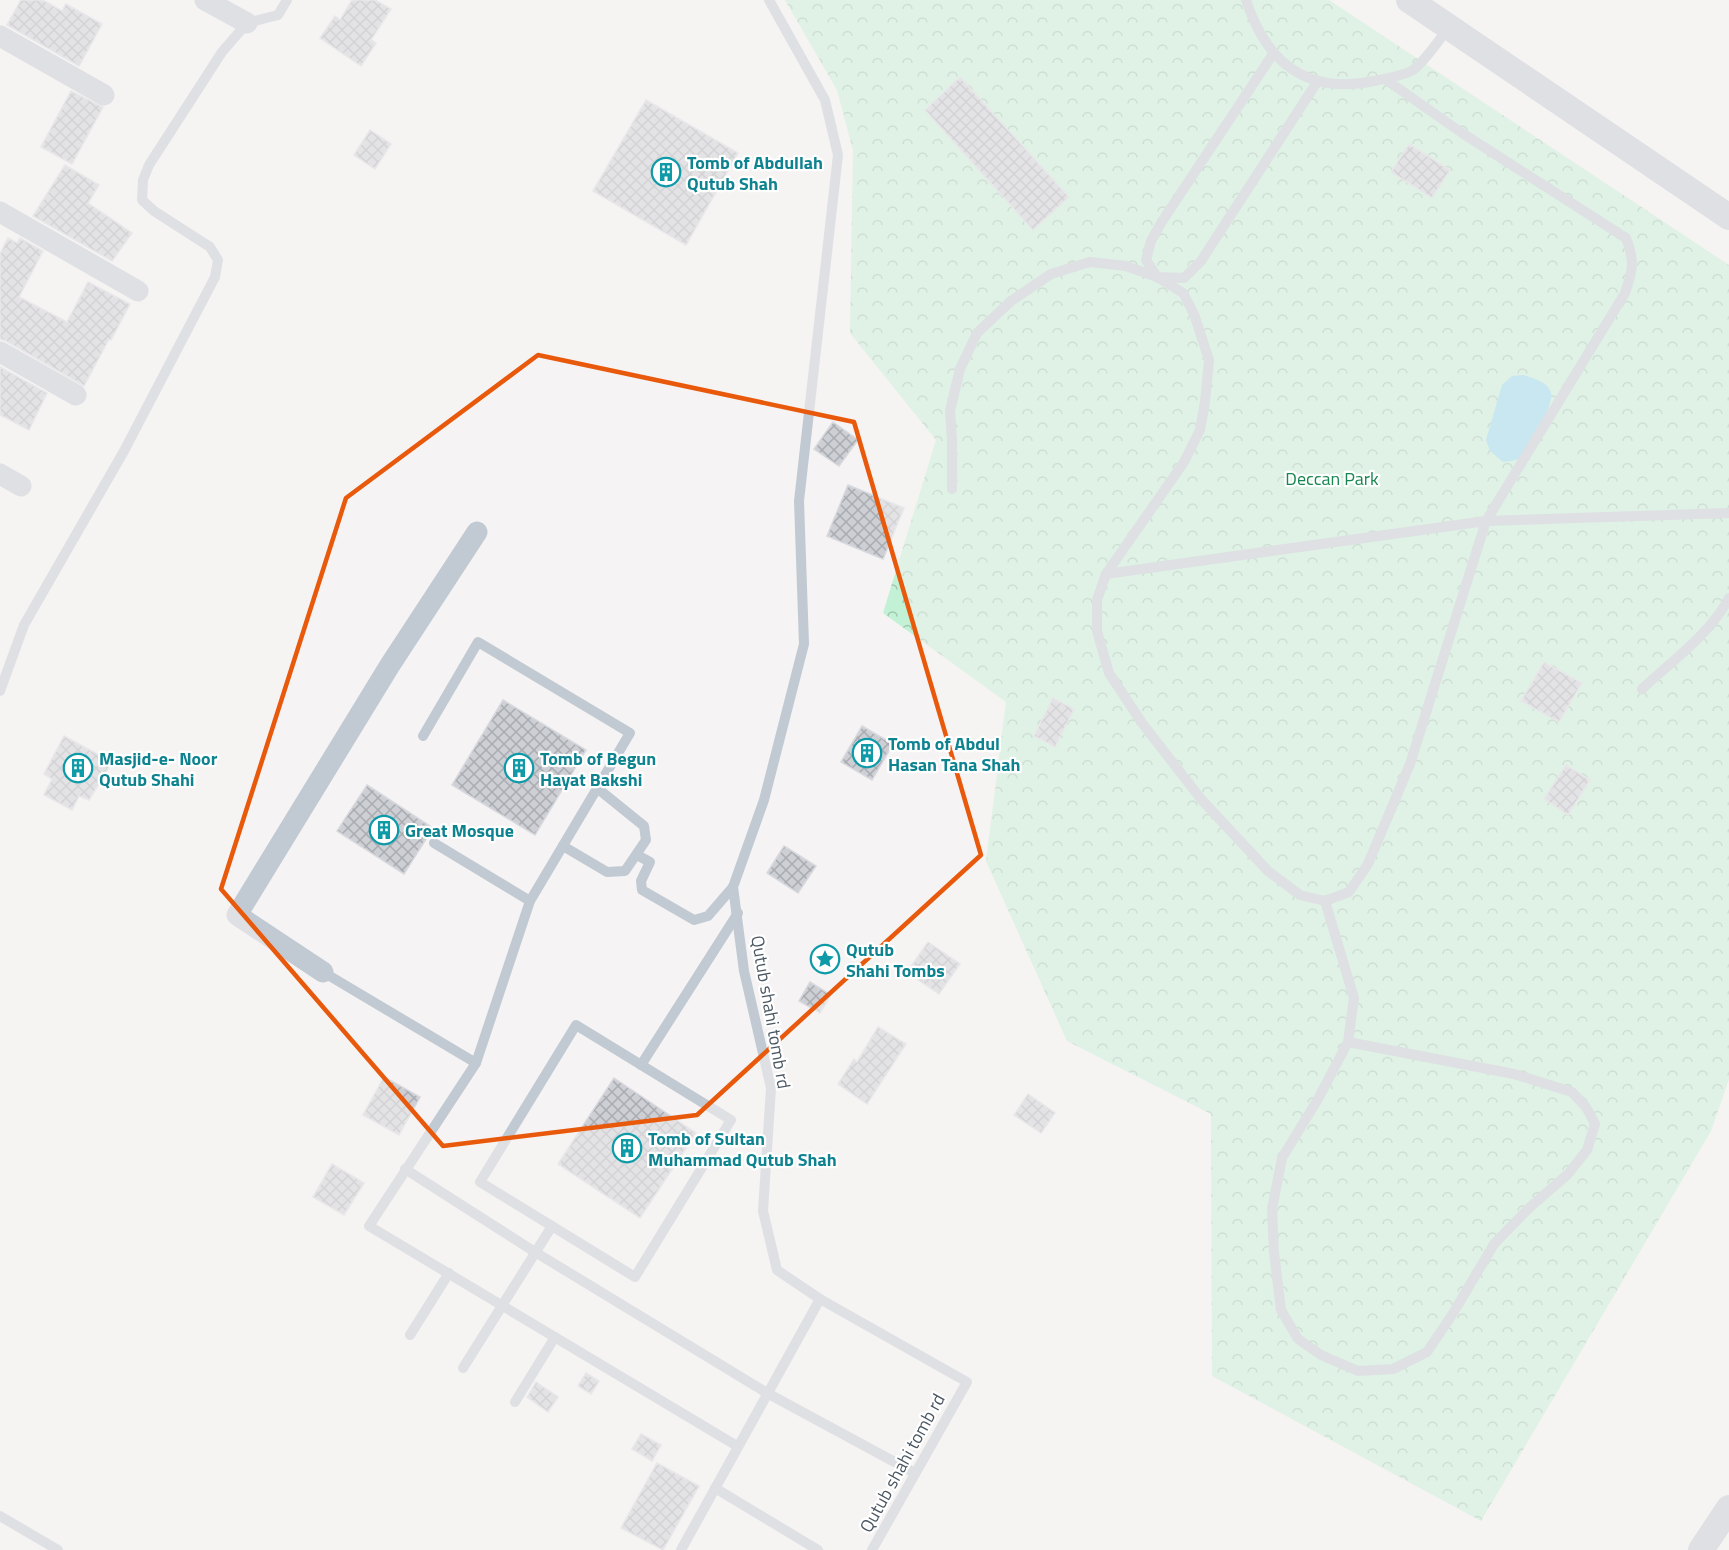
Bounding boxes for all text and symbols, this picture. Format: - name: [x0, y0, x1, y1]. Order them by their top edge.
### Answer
- place label: Tomb of Abdullah Qutub Shah: [687, 149, 823, 197]
- building icon: Tomb of Abdullah Qutub Shah: [650, 156, 682, 188]
- park label: Deccan Park: [1285, 465, 1379, 492]
- place label: Tomb of Abdul Hasan Tana Shah: [888, 730, 1020, 778]
- building icon: Tomb of Abdul Hasan Tana Shah: [851, 737, 883, 769]
- place label: Masjid-e- Noor Qutub Shahi: [99, 745, 218, 793]
- place label: Tomb of Begun Hayat Bakshi: [540, 745, 656, 793]
- building icon: Masjid-e- Noor Qutub Shahi: [62, 752, 94, 784]
- building icon: Tomb of Begun Hayat Bakshi: [503, 752, 535, 784]
- building icon: Great Mosque: [368, 814, 400, 846]
- place label: Great Mosque: [405, 817, 514, 844]
- street label: Qutub shahi tomb rd: [744, 933, 798, 1091]
- place label: Qutub Shahi Tombs: [846, 936, 945, 984]
- place icon: Qutub Shahi Tombs: [809, 943, 841, 975]
- place label: Tomb of Sultan Muhammad Qutub Shah: [648, 1125, 837, 1173]
- building icon: Tomb of Sultan Muhammad Qutub Shah: [611, 1132, 643, 1164]
- street label: Qutub shahi tomb rd: [853, 1389, 951, 1537]

